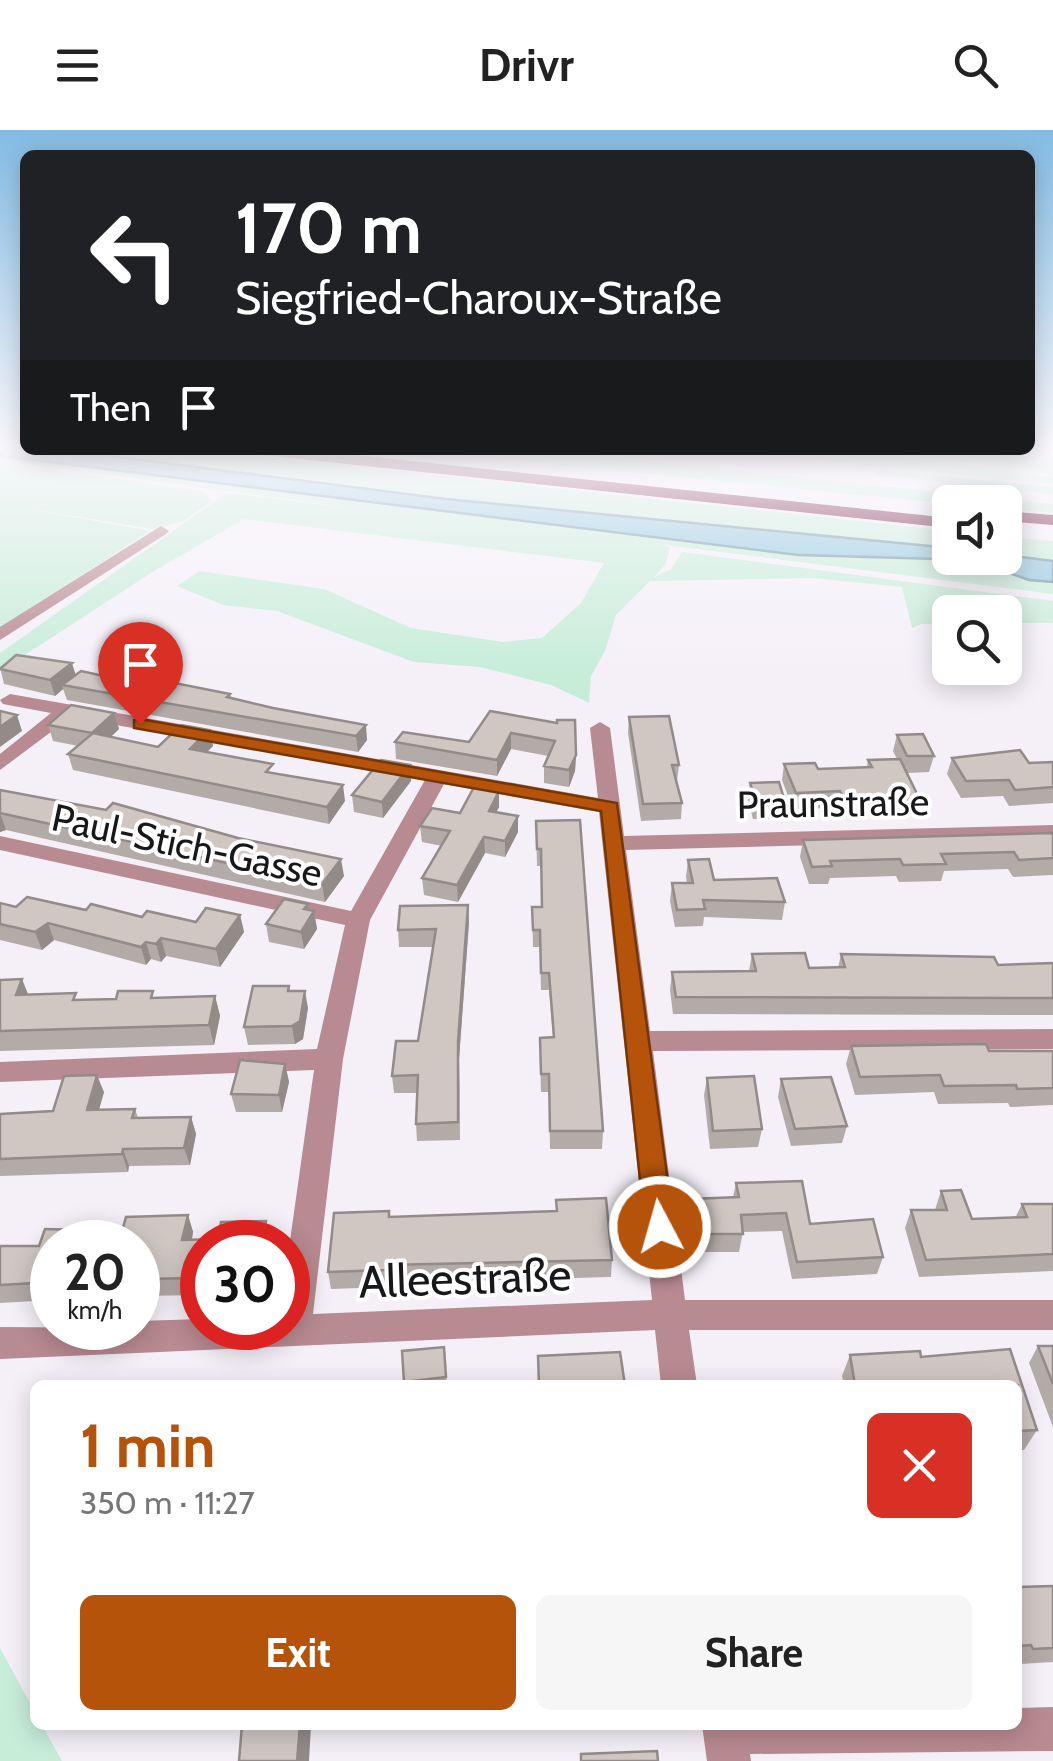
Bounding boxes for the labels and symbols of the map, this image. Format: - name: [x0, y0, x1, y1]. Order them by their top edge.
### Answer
- pin: [98, 622, 183, 725]
- street label: Praunstraße: [736, 778, 930, 828]
- street label: Paul-Stich-Gasse: [48, 793, 326, 897]
- position arrow: [608, 1175, 712, 1279]
- speed limit sign: 30: [180, 1220, 310, 1350]
- street label: Alleestraße: [358, 1247, 572, 1309]

